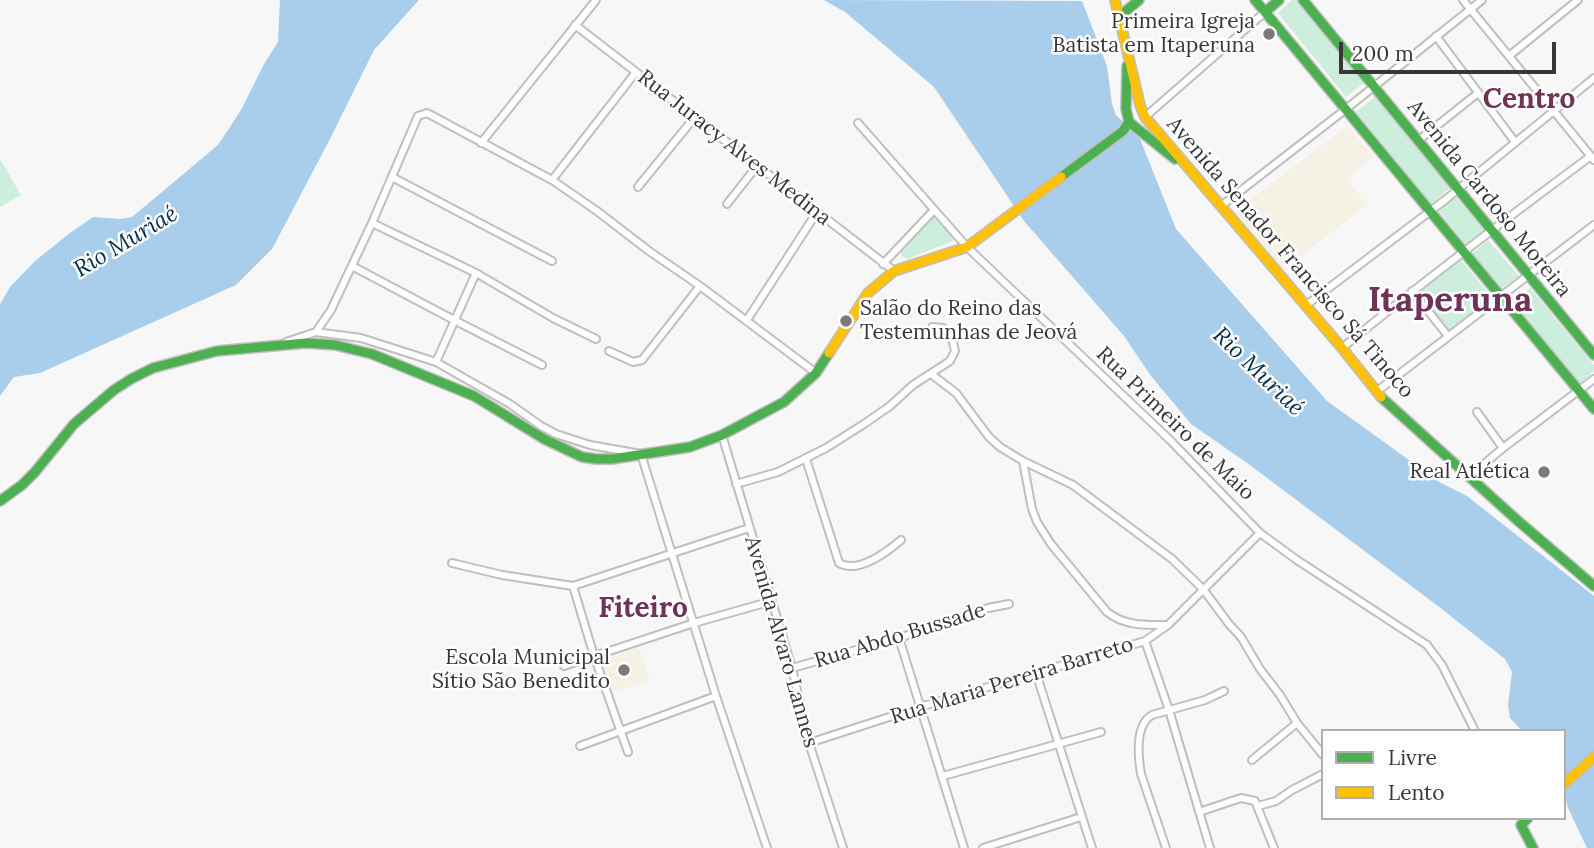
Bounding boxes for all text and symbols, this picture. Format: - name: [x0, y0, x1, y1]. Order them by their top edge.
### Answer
- place label: Primeira Igreja Batista em Itaperuna: [1053, 9, 1255, 59]
- marker: Primeira Igreja Batista em Itaperuna: [1261, 26, 1277, 42]
- scale bar: [1342, 28, 1559, 72]
- text: 200 m: [1352, 40, 1414, 67]
- street label: Rua Juracy Alves Medina: [632, 65, 836, 231]
- district label: Centro: [1483, 83, 1575, 117]
- street label: Avenida Cardoso Moreira: [1402, 95, 1576, 303]
- street label: Avenida Senador Francisco Sá Tinoco: [1161, 112, 1419, 404]
- water label: Rio Muriaé: [69, 200, 183, 284]
- district label: Itaperuna: [1368, 280, 1532, 322]
- place label: Salão do Reino das Testemunhas de Jeová: [860, 296, 1077, 346]
- marker: Salão do Reino das Testemunhas de Jeová: [838, 313, 854, 329]
- water label: Rio Muriaé: [1207, 322, 1309, 422]
- street label: Rua Primeiro de Maio: [1091, 342, 1259, 506]
- place label: Real Atlética: [1409, 459, 1530, 485]
- marker: Real Atlética: [1536, 464, 1552, 480]
- street label: Avenida Alvaro Lannes: [739, 533, 823, 751]
- district label: Fiteiro: [598, 592, 688, 626]
- street label: Rua Abdo Bussade: [811, 598, 989, 674]
- street label: Rua Maria Pereira Barreto: [888, 632, 1136, 730]
- place label: Escola Municipal Sítio São Benedito: [432, 645, 610, 695]
- marker: Escola Municipal Sítio São Benedito: [616, 662, 632, 678]
- legend: [1321, 729, 1566, 820]
- text: Livre: [1388, 744, 1437, 771]
- text: Lento: [1388, 779, 1445, 806]

